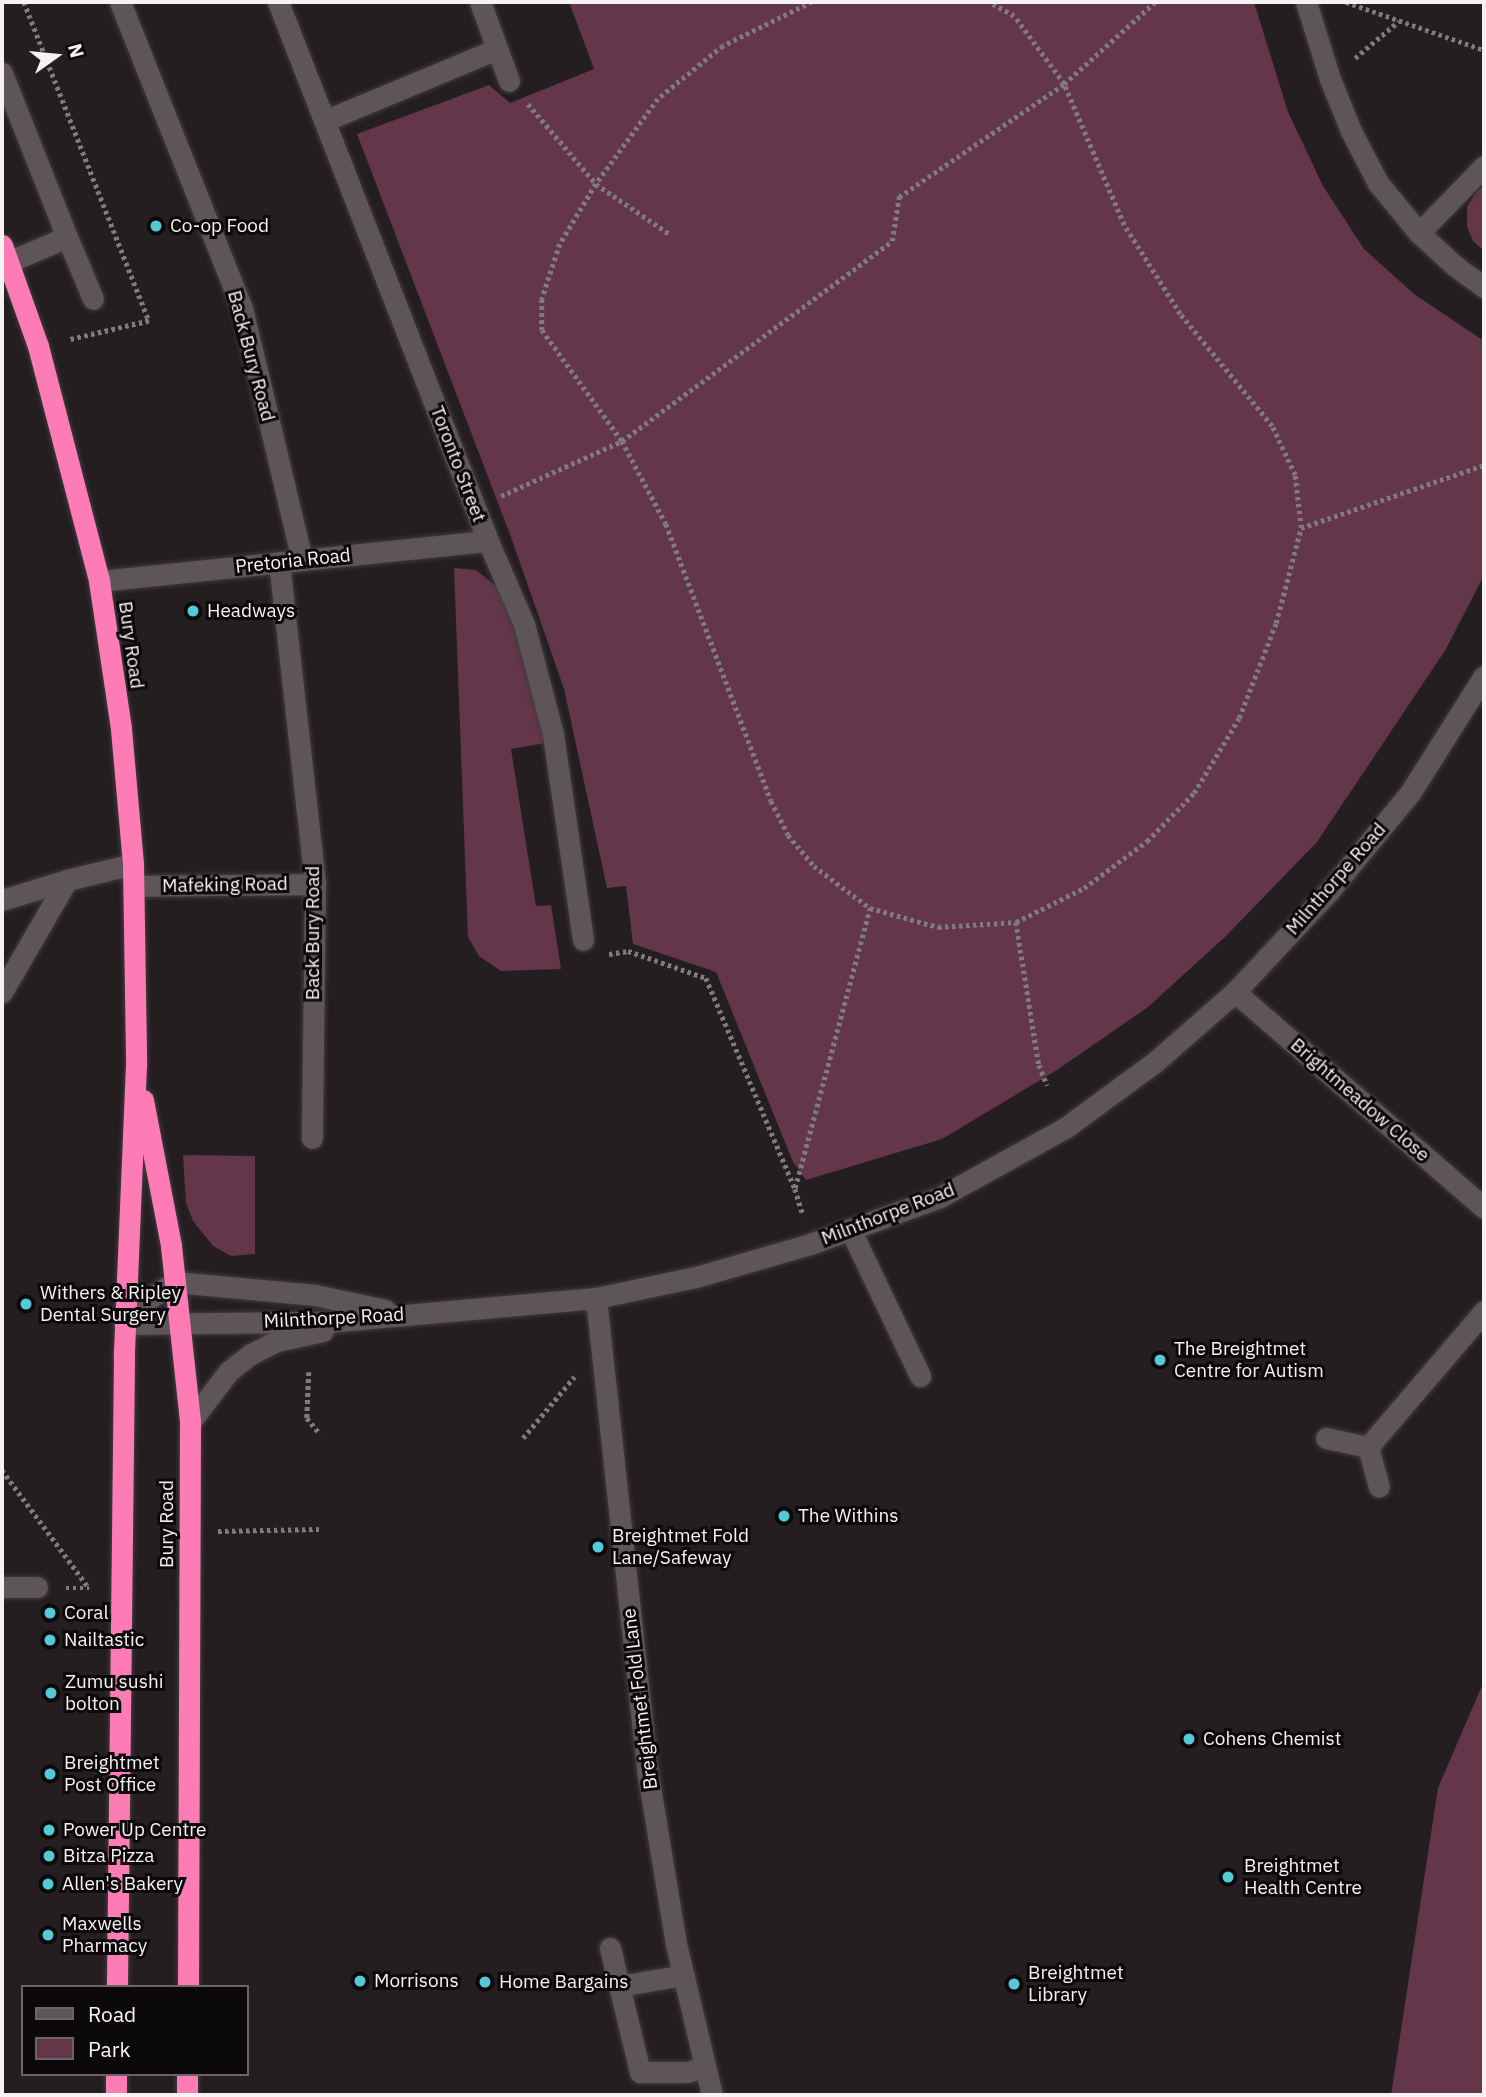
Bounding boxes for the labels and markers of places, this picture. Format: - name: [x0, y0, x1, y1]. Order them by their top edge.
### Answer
- place label: Co-op Food: [170, 215, 269, 237]
- marker: Co-op Food: [148, 218, 164, 234]
- place label: Headways: [207, 600, 295, 622]
- marker: Headways: [185, 603, 201, 619]
- place label: Withers & Ripley Dental Surgery: [40, 1282, 181, 1326]
- marker: Withers & Ripley Dental Surgery: [18, 1296, 34, 1312]
- place label: The Breightmet Centre for Autism: [1174, 1338, 1324, 1382]
- marker: The Breightmet Centre for Autism: [1152, 1352, 1168, 1368]
- place label: The Withins: [798, 1505, 899, 1527]
- marker: The Withins: [776, 1508, 792, 1524]
- place label: Breightmet Fold Lane/Safeway: [612, 1525, 749, 1569]
- marker: Breightmet Fold Lane/Safeway: [590, 1539, 606, 1555]
- place label: Coral: [64, 1602, 109, 1624]
- marker: Coral: [42, 1605, 58, 1621]
- place label: Nailtastic: [64, 1629, 144, 1651]
- marker: Nailtastic: [42, 1632, 58, 1648]
- place label: Zumu sushi bolton: [65, 1671, 163, 1715]
- marker: Zumu sushi bolton: [43, 1685, 59, 1701]
- place label: Cohens Chemist: [1203, 1728, 1341, 1750]
- marker: Cohens Chemist: [1181, 1731, 1197, 1747]
- place label: Breightmet Post Office: [64, 1752, 160, 1796]
- marker: Breightmet Post Office: [42, 1766, 58, 1782]
- place label: Power Up Centre: [63, 1819, 206, 1841]
- marker: Power Up Centre: [41, 1822, 57, 1838]
- place label: Bitza Pizza: [63, 1845, 154, 1867]
- marker: Bitza Pizza: [41, 1848, 57, 1864]
- place label: Breightmet Health Centre: [1244, 1855, 1362, 1899]
- marker: Breightmet Health Centre: [1218, 1867, 1238, 1887]
- place label: Allen's Bakery: [62, 1873, 183, 1895]
- marker: Allen's Bakery: [40, 1876, 56, 1892]
- place label: Maxwells Pharmacy: [62, 1913, 147, 1957]
- marker: Maxwells Pharmacy: [40, 1927, 56, 1943]
- place label: Breightmet Library: [1028, 1962, 1124, 2006]
- place label: Morrisons: [374, 1970, 459, 1992]
- place label: Home Bargains: [499, 1971, 629, 1993]
- marker: Morrisons: [352, 1973, 368, 1989]
- marker: Home Bargains: [477, 1974, 493, 1990]
- marker: Breightmet Library: [1006, 1976, 1022, 1992]

